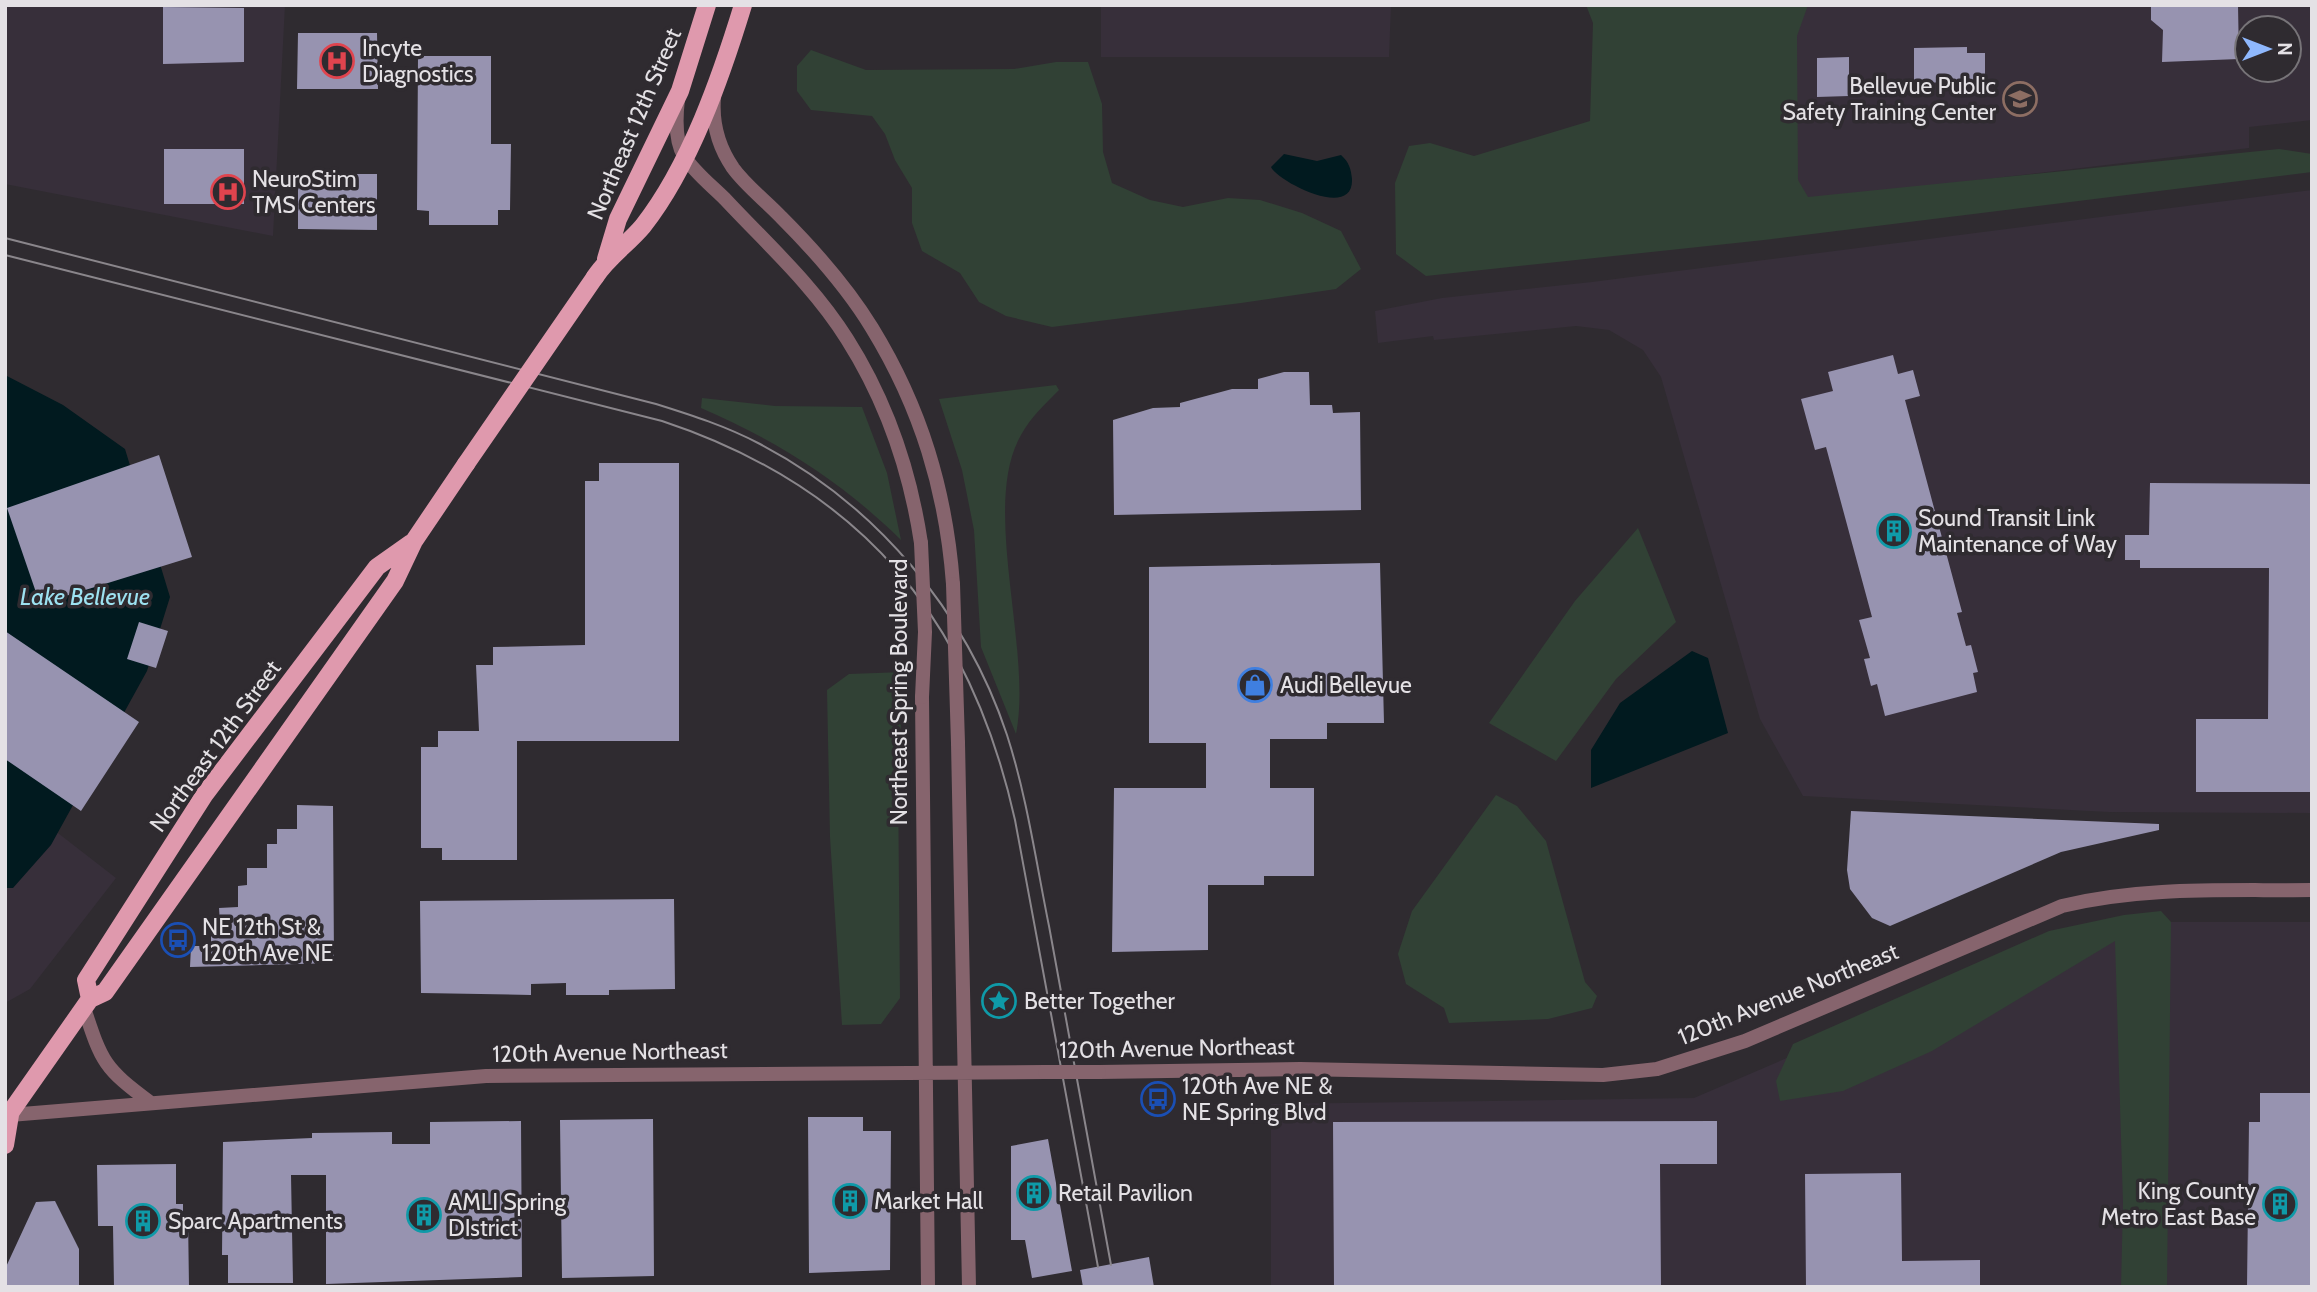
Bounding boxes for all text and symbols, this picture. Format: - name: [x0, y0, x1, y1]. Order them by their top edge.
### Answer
- north arrow: [2233, 14, 2303, 84]
- street label: Northeast 12th Street: [581, 24, 687, 224]
- place label: Incyte Diagnostics: [362, 34, 474, 88]
- hospital icon: Incyte Diagnostics: [318, 42, 356, 80]
- text: N: [2273, 42, 2296, 56]
- place label: Bellevue Public Safety Training Center: [1782, 72, 1997, 126]
- school or university icon: Bellevue Public Safety Training Center: [2001, 80, 2039, 118]
- place label: NeuroStim TMS Centers: [252, 165, 375, 219]
- hospital icon: NeuroStim TMS Centers: [209, 173, 247, 211]
- place label: Sound Transit Link Maintenance of Way: [1918, 504, 2117, 558]
- building icon: Sound Transit Link Maintenance of Way: [1875, 512, 1913, 550]
- street label: Northeast Spring Boulevard: [885, 559, 913, 825]
- water label: Lake Bellevue: [20, 582, 150, 611]
- street label: Northeast 12th Street: [143, 655, 287, 837]
- shop icon: Audi Bellevue: [1236, 666, 1274, 704]
- place label: Audi Bellevue: [1280, 671, 1412, 699]
- place label: NE 12th St & 120th Ave NE: [202, 913, 333, 967]
- bus stop icon: NE 12th St & 120th Ave NE: [159, 921, 197, 959]
- street label: 120th Avenue Northeast: [1674, 937, 1903, 1051]
- place icon: Better Together: [980, 982, 1018, 1020]
- place label: Better Together: [1024, 987, 1175, 1015]
- street label: 120th Avenue Northeast: [1059, 1032, 1295, 1064]
- street label: 120th Avenue Northeast: [492, 1036, 728, 1068]
- place label: 120th Ave NE & NE Spring Blvd: [1182, 1072, 1333, 1126]
- bus stop icon: 120th Ave NE & NE Spring Blvd: [1139, 1080, 1177, 1118]
- building icon: Retail Pavilion: [1015, 1174, 1053, 1212]
- place label: King County Metro East Base: [2101, 1177, 2256, 1231]
- place label: Retail Pavilion: [1058, 1179, 1193, 1207]
- building icon: Market Hall: [831, 1182, 869, 1220]
- building icon: King County Metro East Base: [2261, 1185, 2299, 1223]
- place label: Market Hall: [874, 1187, 984, 1215]
- place label: AMLI Spring DIstrict: [448, 1188, 566, 1242]
- building icon: AMLI Spring DIstrict: [405, 1196, 443, 1234]
- building icon: Sparc Apartments: [124, 1202, 162, 1240]
- place label: Sparc Apartments: [168, 1207, 343, 1235]

